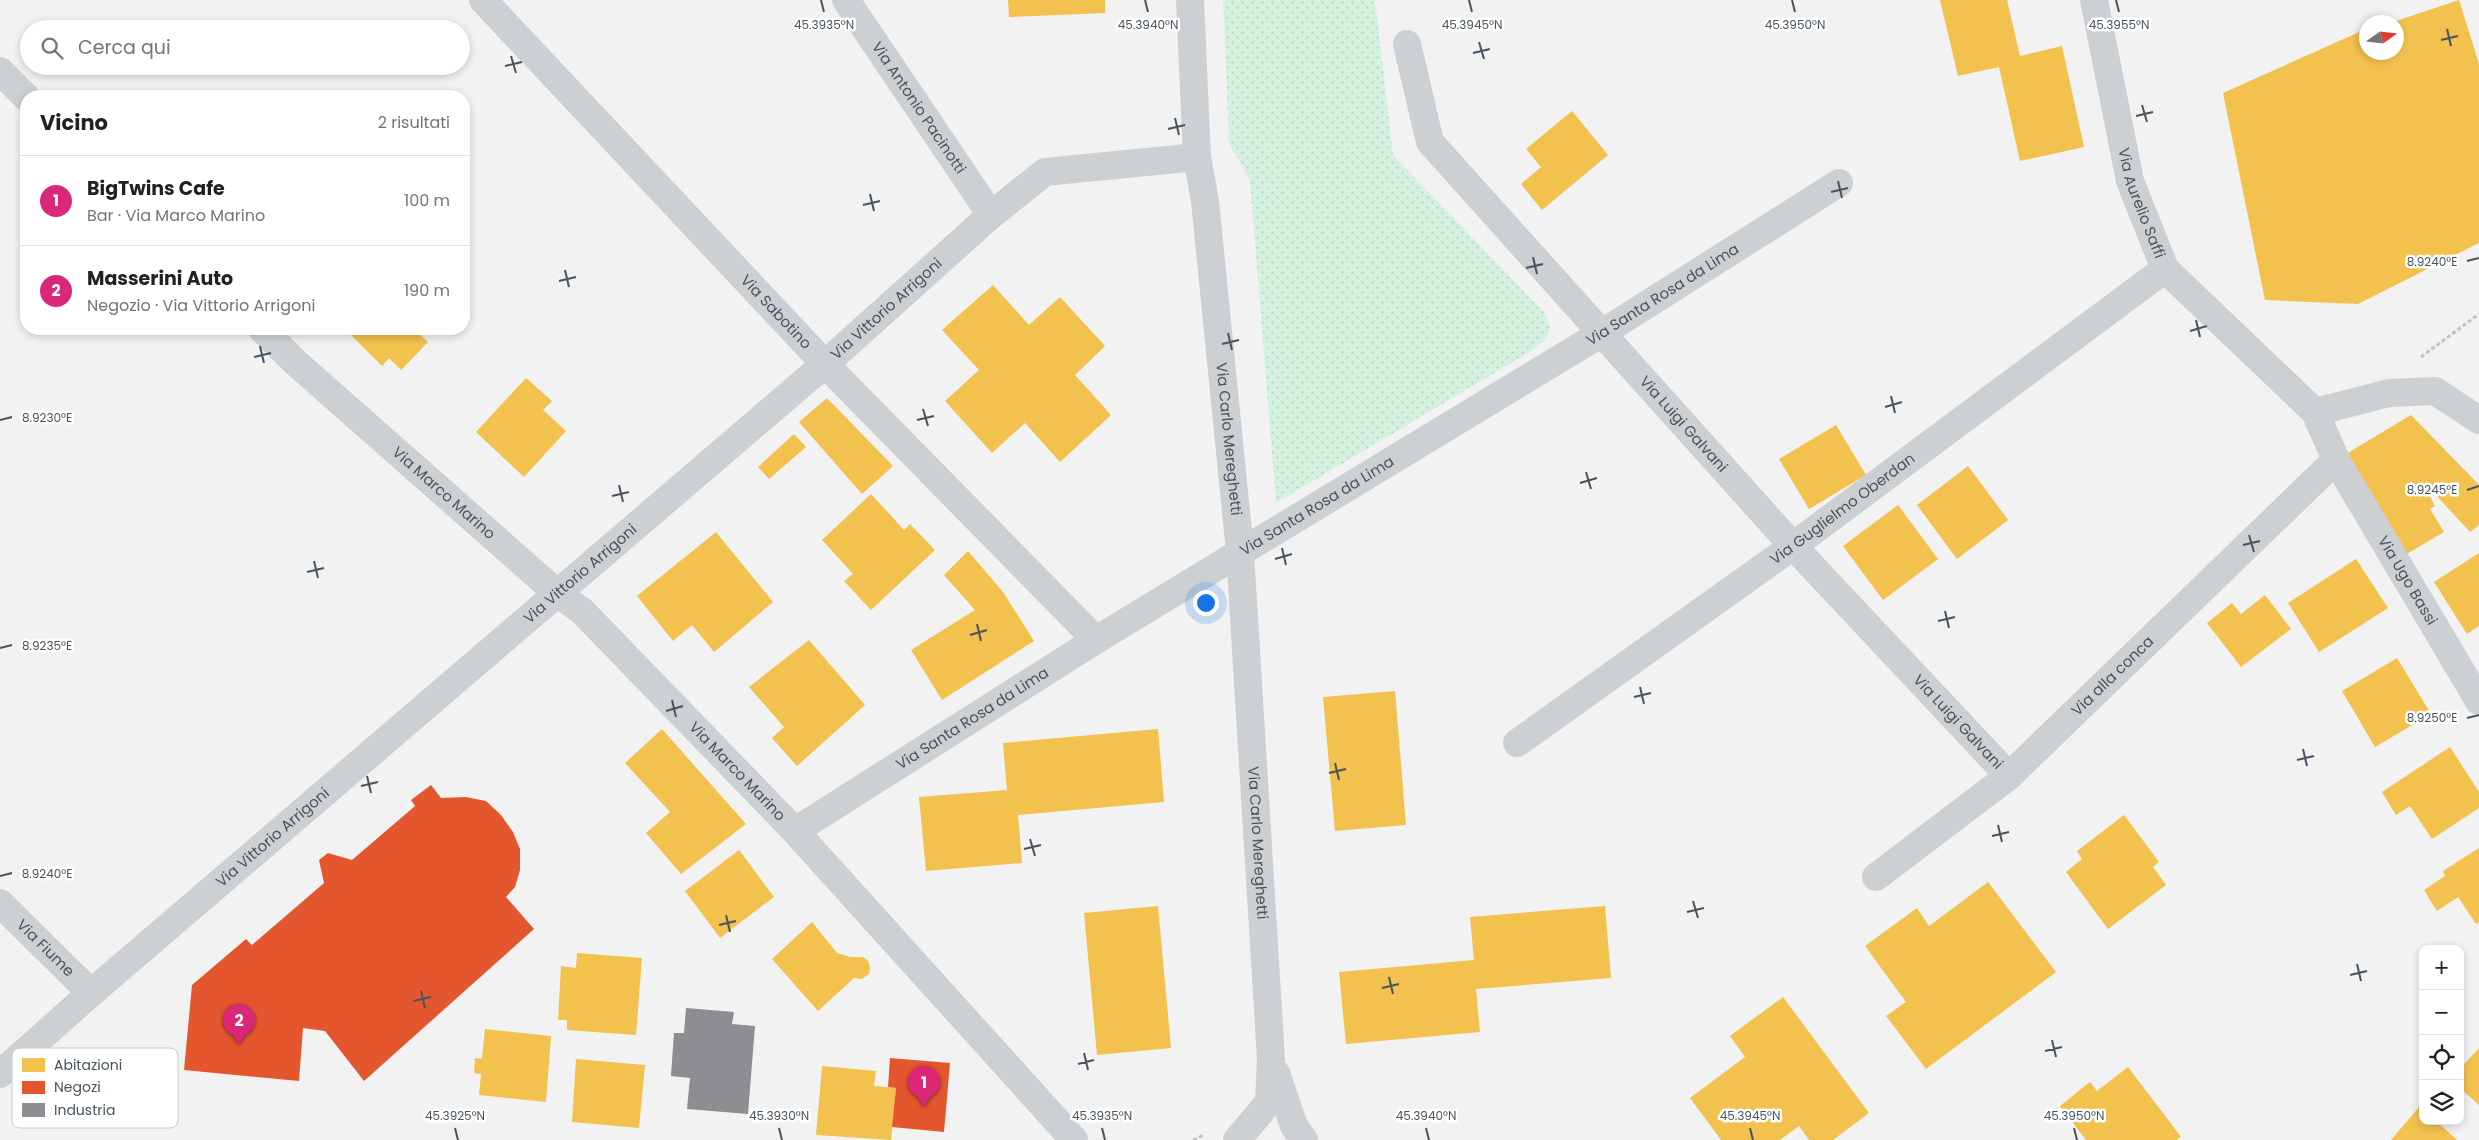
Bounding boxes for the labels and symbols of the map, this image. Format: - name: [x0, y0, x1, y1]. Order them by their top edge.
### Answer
- north arrow: [2359, 15, 2404, 60]
- text: 45.3935°N: [794, 16, 854, 33]
- text: 45.3940°N: [1118, 16, 1178, 33]
- text: 45.3945°N: [1442, 16, 1502, 33]
- text: 45.3950°N: [1765, 16, 1825, 33]
- text: 45.3955°N: [2089, 16, 2149, 33]
- street label: Via Antonio Pacinotti: [867, 37, 971, 178]
- street label: Via Aurelio Saffi: [2114, 146, 2171, 261]
- street label: Via Santa Rosa da Lima: [1582, 238, 1743, 350]
- street label: Via Vittorio Arrigoni: [826, 253, 946, 364]
- text: 8.9240°E: [2407, 253, 2457, 270]
- street label: Via Sabotino: [736, 270, 817, 353]
- street label: Via Carlo Mereghetti: [1211, 361, 1247, 516]
- street label: Via Luigi Galvani: [1635, 371, 1733, 477]
- text: 8.9230°E: [22, 409, 72, 426]
- street label: Via Marco Marino: [388, 442, 500, 544]
- street label: Via Guglielmo Oberdan: [1766, 448, 1919, 569]
- street label: Via Santa Rosa da Lima: [1236, 451, 1398, 560]
- text: 8.9245°E: [2407, 481, 2457, 498]
- street label: Via Vittorio Arrigoni: [519, 519, 641, 628]
- street label: Via Ugo Bassi: [2373, 532, 2443, 629]
- your location: [1193, 590, 1219, 616]
- street label: Via alla conca: [2066, 631, 2158, 720]
- text: 8.9235°E: [22, 637, 72, 654]
- street label: Via Santa Rosa da Lima: [892, 662, 1052, 774]
- street label: Via Luigi Galvani: [1909, 669, 2008, 774]
- text: 8.9250°E: [2407, 709, 2457, 726]
- street label: Via Marco Marino: [685, 717, 791, 825]
- street label: Via Carlo Mereghetti: [1243, 766, 1273, 920]
- street label: Via Vittorio Arrigoni: [211, 782, 334, 892]
- text: 8.9240°E: [22, 865, 72, 882]
- street label: Via Fiume: [12, 914, 79, 981]
- pin: 2: [223, 1004, 255, 1045]
- legend: [12, 1048, 178, 1128]
- text: Abitazioni: [54, 1055, 122, 1075]
- pin: 1: [908, 1066, 940, 1107]
- text: Negozi: [54, 1077, 101, 1097]
- text: Industria: [54, 1100, 115, 1120]
- text: 45.3925°N: [425, 1107, 485, 1124]
- text: 45.3930°N: [749, 1107, 809, 1124]
- text: 45.3935°N: [1072, 1107, 1132, 1124]
- text: 45.3940°N: [1396, 1107, 1456, 1124]
- text: 45.3945°N: [1720, 1107, 1780, 1124]
- text: 45.3950°N: [2044, 1107, 2104, 1124]

